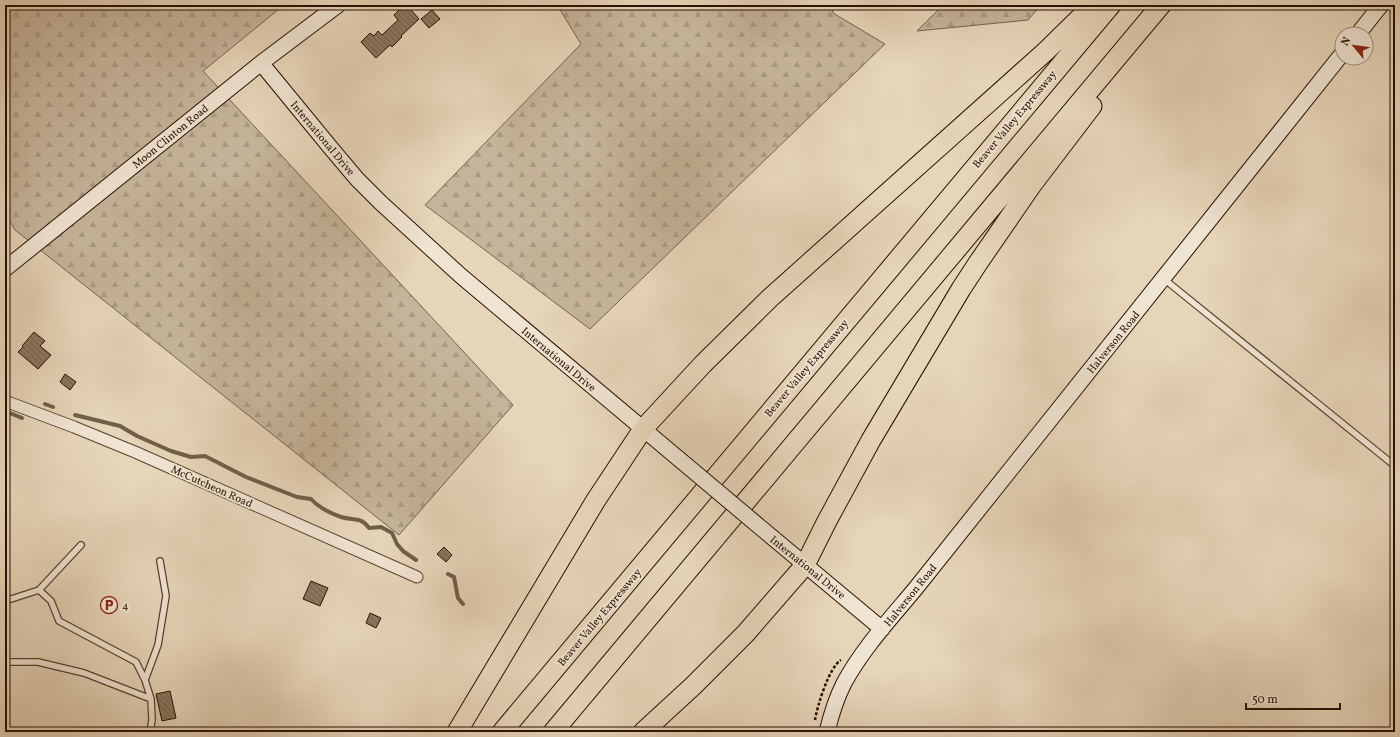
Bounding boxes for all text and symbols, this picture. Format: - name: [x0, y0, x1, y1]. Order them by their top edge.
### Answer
- north arrow: [1334, 26, 1374, 66]
- text: N: [1338, 35, 1355, 49]
- street label: Beaver Valley Expressway: [970, 68, 1061, 172]
- street label: International Drive: [286, 98, 358, 180]
- street label: Moon Clinton Road: [130, 102, 212, 173]
- street label: Halverson Road: [1084, 308, 1144, 377]
- street label: Beaver Valley Expressway: [762, 317, 853, 421]
- street label: International Drive: [517, 324, 599, 396]
- street label: McCutcheon Road: [168, 463, 255, 512]
- street label: International Drive: [766, 533, 848, 603]
- street label: Halverson Road: [881, 561, 941, 630]
- street label: Beaver Valley Expressway: [555, 566, 646, 670]
- parking icon: 4: [99, 595, 119, 615]
- place label: 4: [122, 599, 129, 614]
- scale bar: [1246, 685, 1340, 711]
- text: 50 m: [1252, 692, 1278, 708]

